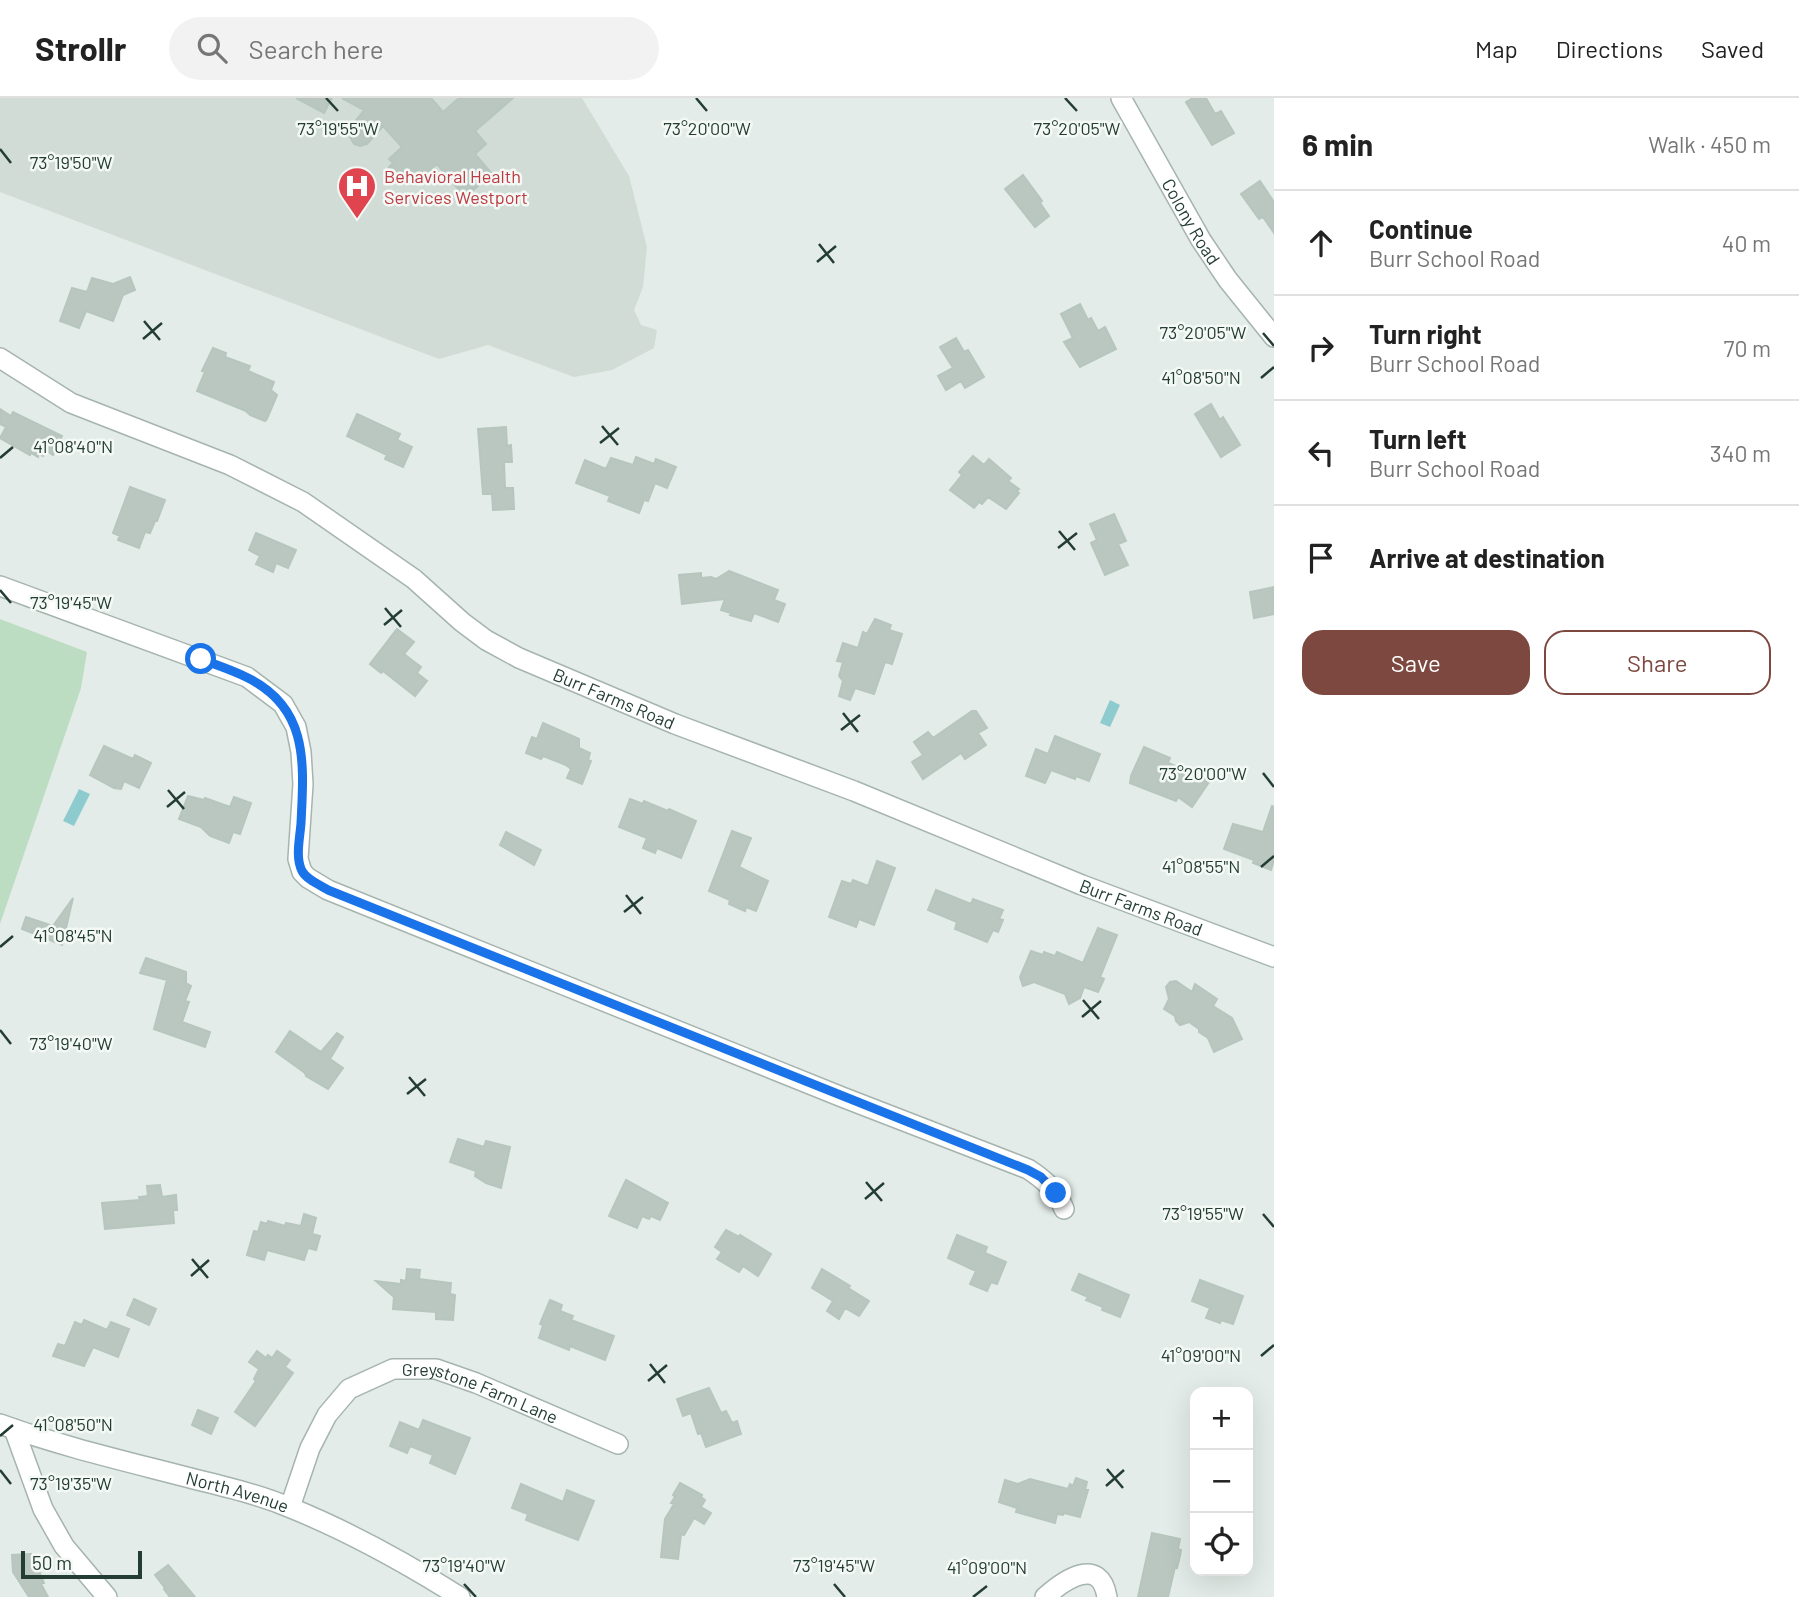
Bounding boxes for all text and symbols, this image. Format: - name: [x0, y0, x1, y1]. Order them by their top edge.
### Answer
- search box: [169, 17, 659, 80]
- text: Strollr: [35, 28, 127, 68]
- icon: search: [193, 29, 231, 67]
- text: Search here: [249, 33, 384, 64]
- text: Map: [1475, 34, 1518, 63]
- text: Directions: [1556, 34, 1663, 63]
- text: Saved: [1701, 34, 1764, 63]
- text: 73°19'55"W: [297, 117, 379, 139]
- text: 73°20'00"W: [663, 117, 751, 139]
- text: 73°20'05"W: [1034, 117, 1121, 139]
- text: 6 min: [1302, 126, 1373, 162]
- text: Walk · 450 m: [1648, 130, 1771, 158]
- text: 73°19'50"W: [30, 151, 113, 173]
- hospital icon: Behavioral Health Services Westport: [336, 165, 378, 220]
- place label: Behavioral Health Services Westport: [384, 165, 528, 208]
- street label: Colony Road: [1158, 175, 1225, 269]
- text: Continue: [1369, 213, 1473, 244]
- icon: ahead: [1302, 224, 1340, 262]
- text: 40 m: [1722, 229, 1771, 257]
- text: Burr School Road: [1369, 244, 1540, 272]
- text: Turn right: [1369, 318, 1482, 349]
- text: 73°20'05"W: [1160, 321, 1247, 343]
- icon: right: [1302, 329, 1340, 367]
- text: 70 m: [1724, 334, 1771, 362]
- text: Burr School Road: [1369, 349, 1540, 377]
- text: 41°08'50"N: [1161, 366, 1241, 388]
- text: Turn left: [1369, 423, 1467, 454]
- icon: left: [1302, 434, 1340, 472]
- text: 41°08'40"N: [33, 435, 113, 457]
- text: 340 m: [1710, 439, 1771, 467]
- text: Burr School Road: [1369, 454, 1540, 482]
- icon: arrive: [1302, 539, 1340, 577]
- text: Arrive at destination: [1369, 542, 1605, 573]
- text: 73°19'45"W: [30, 591, 112, 613]
- button: Save: [1302, 630, 1530, 695]
- button: Share: [1544, 630, 1771, 695]
- route start: [185, 643, 216, 674]
- street label: Burr Farms Road: [550, 663, 678, 734]
- text: 73°20'00"W: [1159, 762, 1247, 784]
- text: 41°08'55"N: [1162, 855, 1240, 877]
- street label: Burr Farms Road: [1077, 874, 1206, 940]
- text: 41°08'45"N: [33, 924, 113, 946]
- text: 73°19'40"W: [29, 1032, 113, 1054]
- route end: [1040, 1177, 1071, 1208]
- text: 73°19'55"W: [1162, 1202, 1244, 1224]
- text: 41°09'00"N: [1161, 1344, 1241, 1366]
- street label: Greystone Farm Lane: [402, 1358, 561, 1428]
- map controls: [1190, 1387, 1253, 1576]
- button: +: [1190, 1387, 1253, 1450]
- text: 41°08'50"N: [33, 1413, 113, 1435]
- button: −: [1190, 1450, 1253, 1513]
- street label: North Avenue: [184, 1466, 292, 1517]
- text: 73°19'35"W: [30, 1472, 112, 1494]
- button: locate: [1190, 1513, 1253, 1576]
- scale bar: [21, 1548, 142, 1580]
- text: 50 m: [32, 1551, 72, 1574]
- text: 73°19'40"W: [422, 1554, 506, 1576]
- text: 73°19'45"W: [793, 1554, 875, 1576]
- text: 41°09'00"N: [947, 1556, 1027, 1578]

